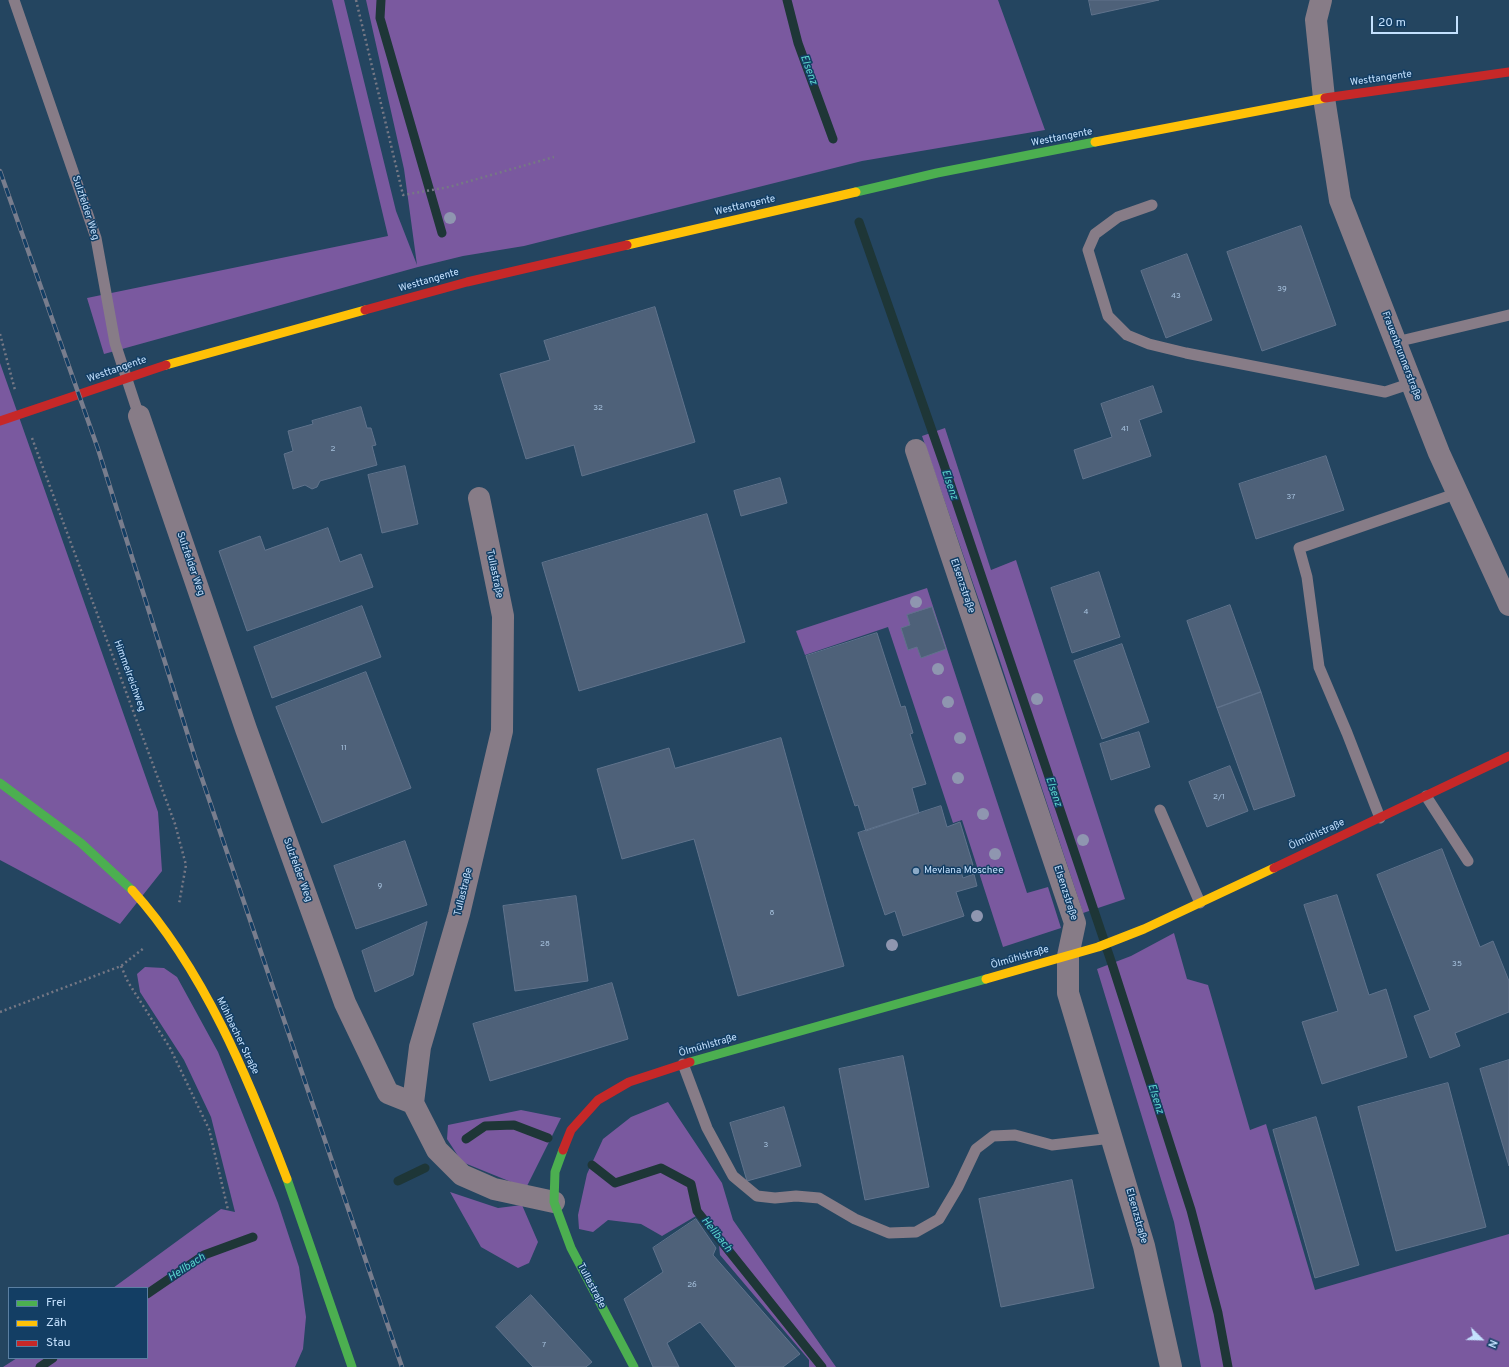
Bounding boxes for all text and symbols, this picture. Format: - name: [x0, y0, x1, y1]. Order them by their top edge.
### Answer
- scale bar: [1373, 8, 1460, 34]
- text: 20 m: [1378, 15, 1406, 31]
- water label: Elsenz: [796, 53, 820, 87]
- street label: Westtangente: [1349, 69, 1413, 89]
- street label: Westtangente: [1030, 126, 1094, 150]
- street label: Sulzfelder Weg: [69, 174, 101, 242]
- street label: Westtangente: [713, 193, 777, 219]
- street label: Westtangente: [397, 267, 461, 295]
- house number: 39: [1277, 284, 1287, 294]
- house number: 43: [1171, 291, 1181, 301]
- street label: Frauenbrunnerstraße: [1379, 310, 1423, 402]
- street label: Westtangente: [86, 354, 148, 386]
- house number: 32: [593, 403, 603, 413]
- house number: 41: [1121, 424, 1129, 434]
- house number: 2: [331, 444, 335, 454]
- water label: Elsenz: [938, 468, 960, 502]
- house number: 37: [1287, 492, 1295, 502]
- street label: Sulzfelder Weg: [173, 530, 207, 598]
- street label: Tullastraße: [483, 549, 505, 599]
- street label: Elsenzstraße: [947, 557, 977, 615]
- house number: 4: [1084, 607, 1088, 617]
- street label: Himmelreichweg: [111, 639, 147, 713]
- house number: 11: [341, 743, 347, 753]
- water label: Elsenz: [1042, 775, 1064, 809]
- house number: 2/1: [1213, 792, 1225, 802]
- street label: Ölmühlstraße: [1287, 817, 1347, 853]
- street label: Sulzfelder Weg: [280, 836, 314, 904]
- street label: Elsenzstraße: [1050, 864, 1080, 922]
- place label: Mevlana Moschee: [924, 865, 1004, 877]
- marker: Mevlana Moschee: [911, 866, 921, 876]
- street label: Tullastraße: [452, 867, 476, 917]
- house number: 9: [378, 881, 382, 891]
- house number: 8: [770, 908, 774, 918]
- house number: 28: [540, 939, 550, 949]
- street label: Ölmühlstraße: [989, 944, 1051, 972]
- house number: 35: [1452, 959, 1462, 969]
- street label: Mühlbacher Straße: [213, 995, 261, 1077]
- street label: Ölmühlstraße: [677, 1032, 739, 1060]
- water label: Elsenz: [1144, 1082, 1166, 1116]
- house number: 3: [764, 1140, 768, 1150]
- street label: Elsenzstraße: [1122, 1187, 1150, 1245]
- water label: Hellbach: [698, 1215, 734, 1255]
- water label: Hellbach: [166, 1251, 208, 1285]
- street label: Tullastraße: [574, 1261, 608, 1311]
- house number: 26: [687, 1280, 697, 1290]
- legend: [8, 1287, 148, 1359]
- text: Frei: [46, 1295, 66, 1311]
- text: Zäh: [46, 1315, 67, 1331]
- north arrow: [1461, 1319, 1501, 1359]
- text: Stau: [46, 1335, 71, 1351]
- text: N: [1484, 1337, 1500, 1350]
- house number: 7: [542, 1340, 546, 1350]

